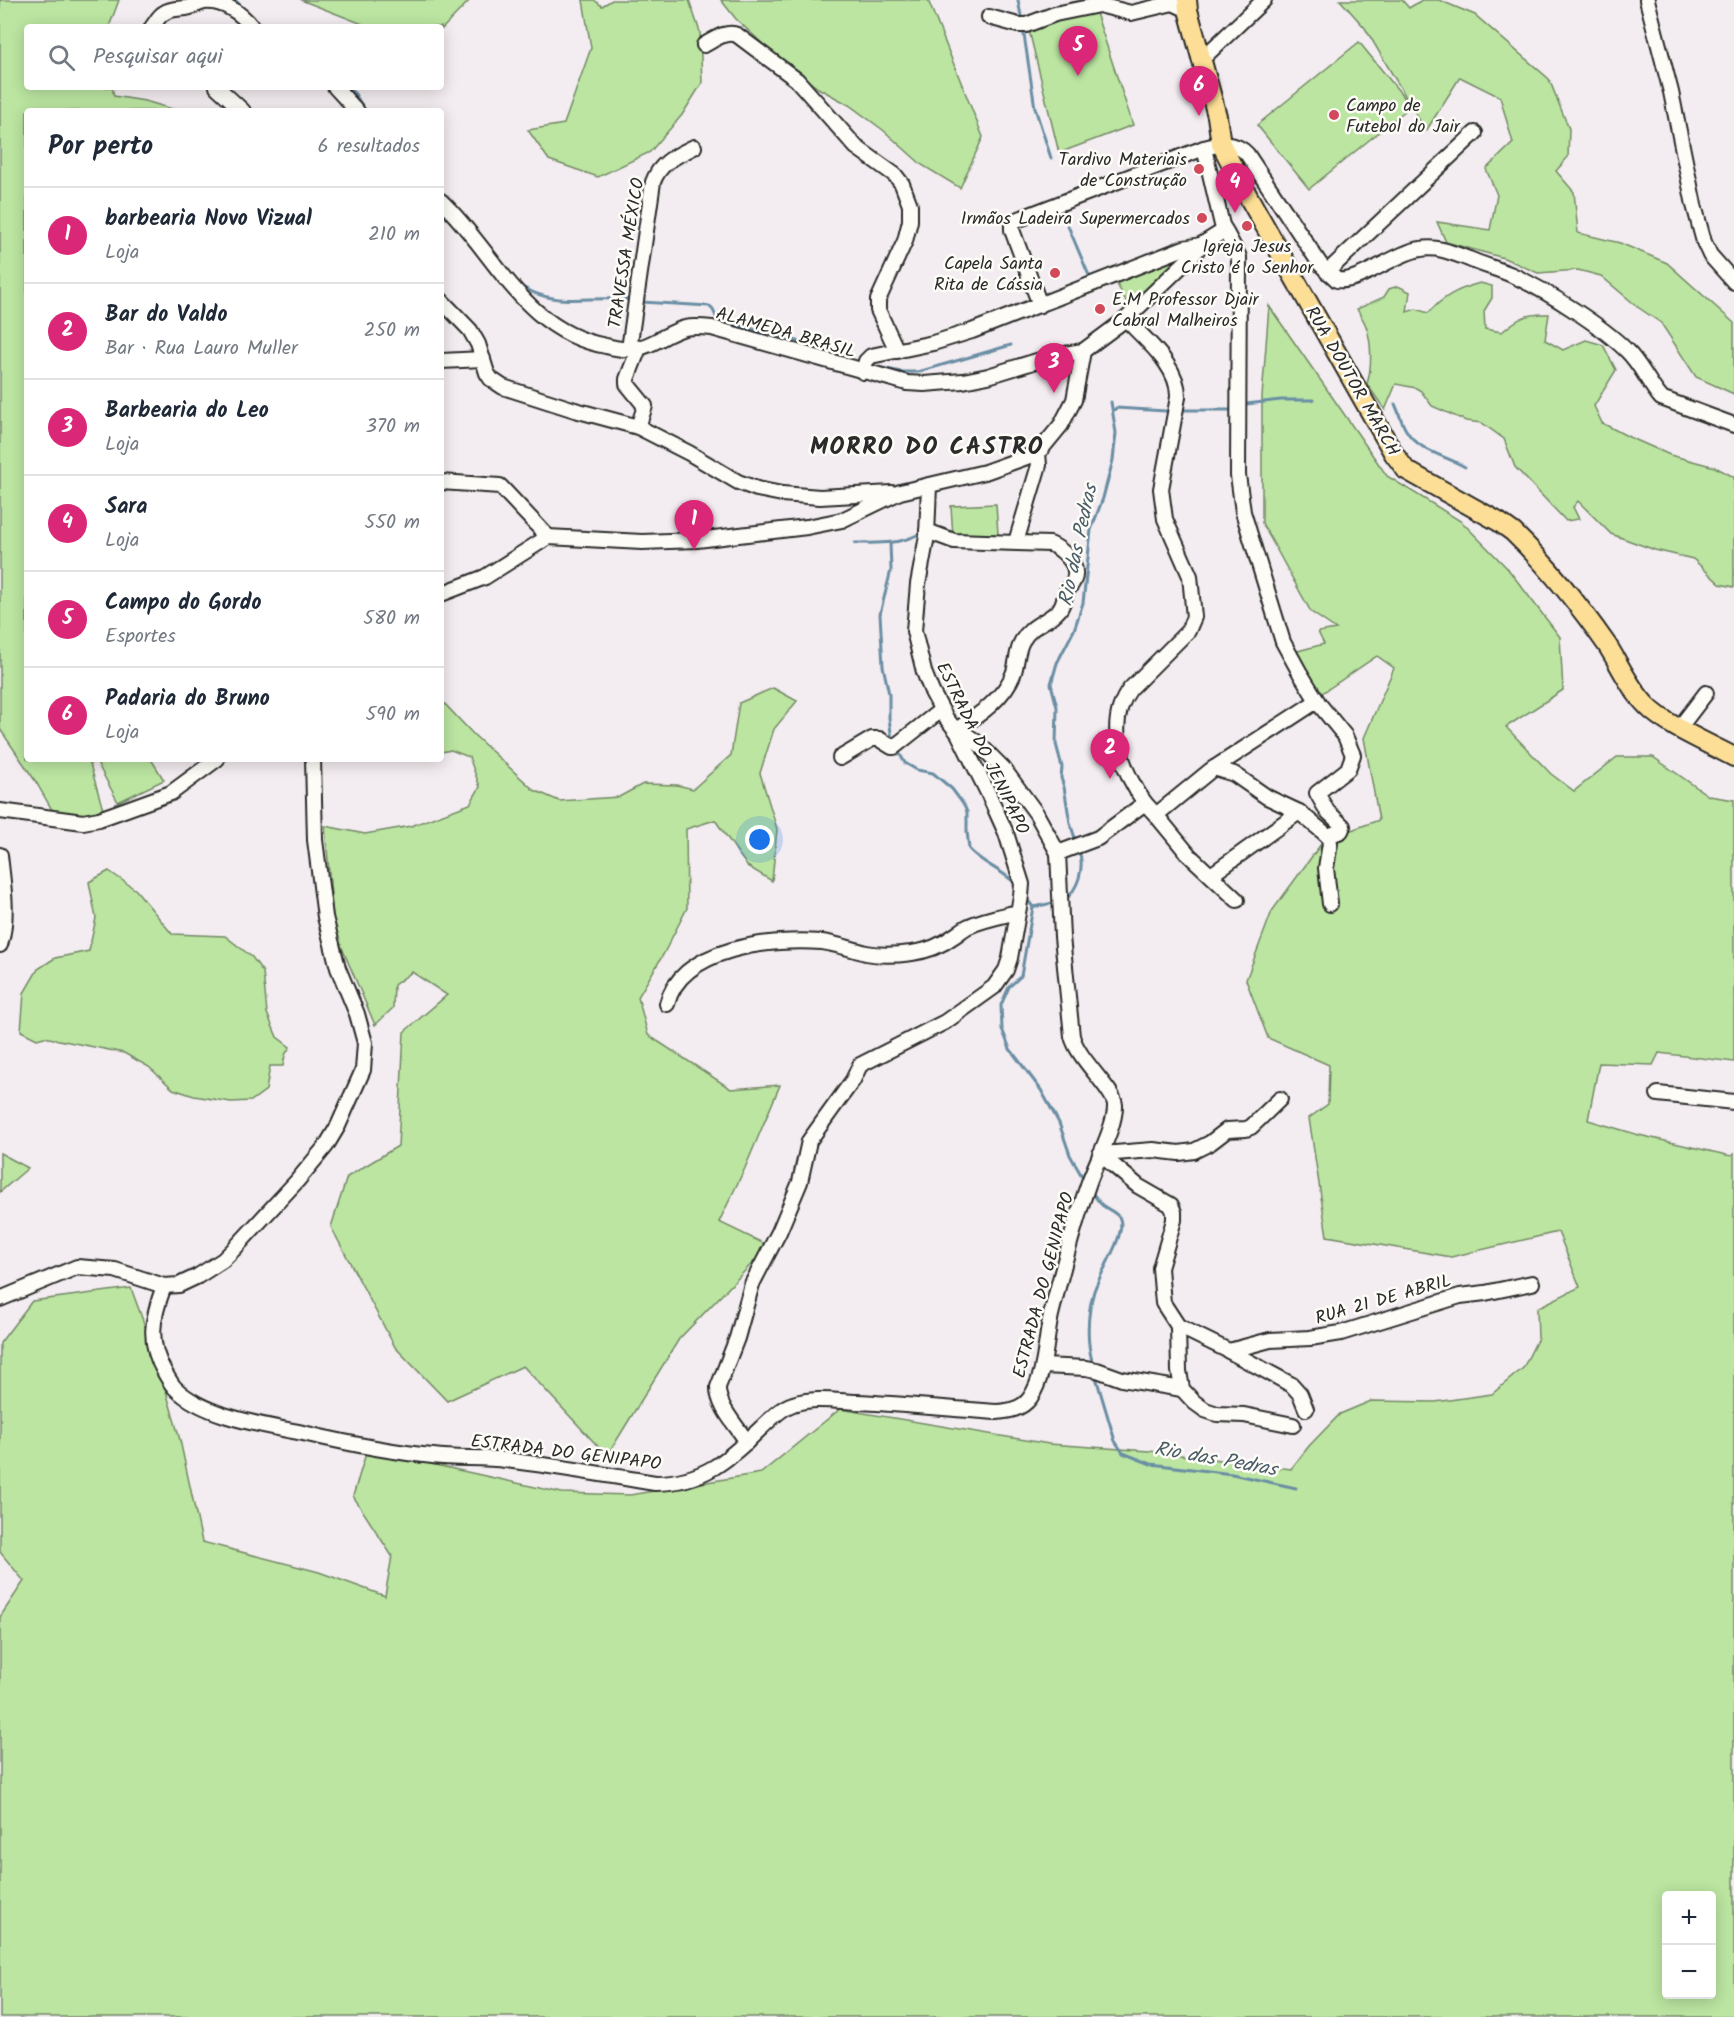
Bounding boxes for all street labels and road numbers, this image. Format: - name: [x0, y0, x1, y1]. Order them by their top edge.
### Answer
- street label: TRAVESSA MÉXICO: [601, 176, 654, 330]
- street label: ALAMEDA BRASIL: [712, 300, 859, 367]
- street label: RUA DOUTOR MARCH: [1297, 301, 1407, 463]
- street label: ESTRADA DO JENIPAPO: [927, 657, 1036, 840]
- street label: ESTRADA DO GENIPAPO: [1006, 1189, 1083, 1382]
- street label: RUA 21 DE ABRIL: [1312, 1267, 1455, 1334]
- street label: ESTRADA DO GENIPAPO: [469, 1427, 663, 1480]

